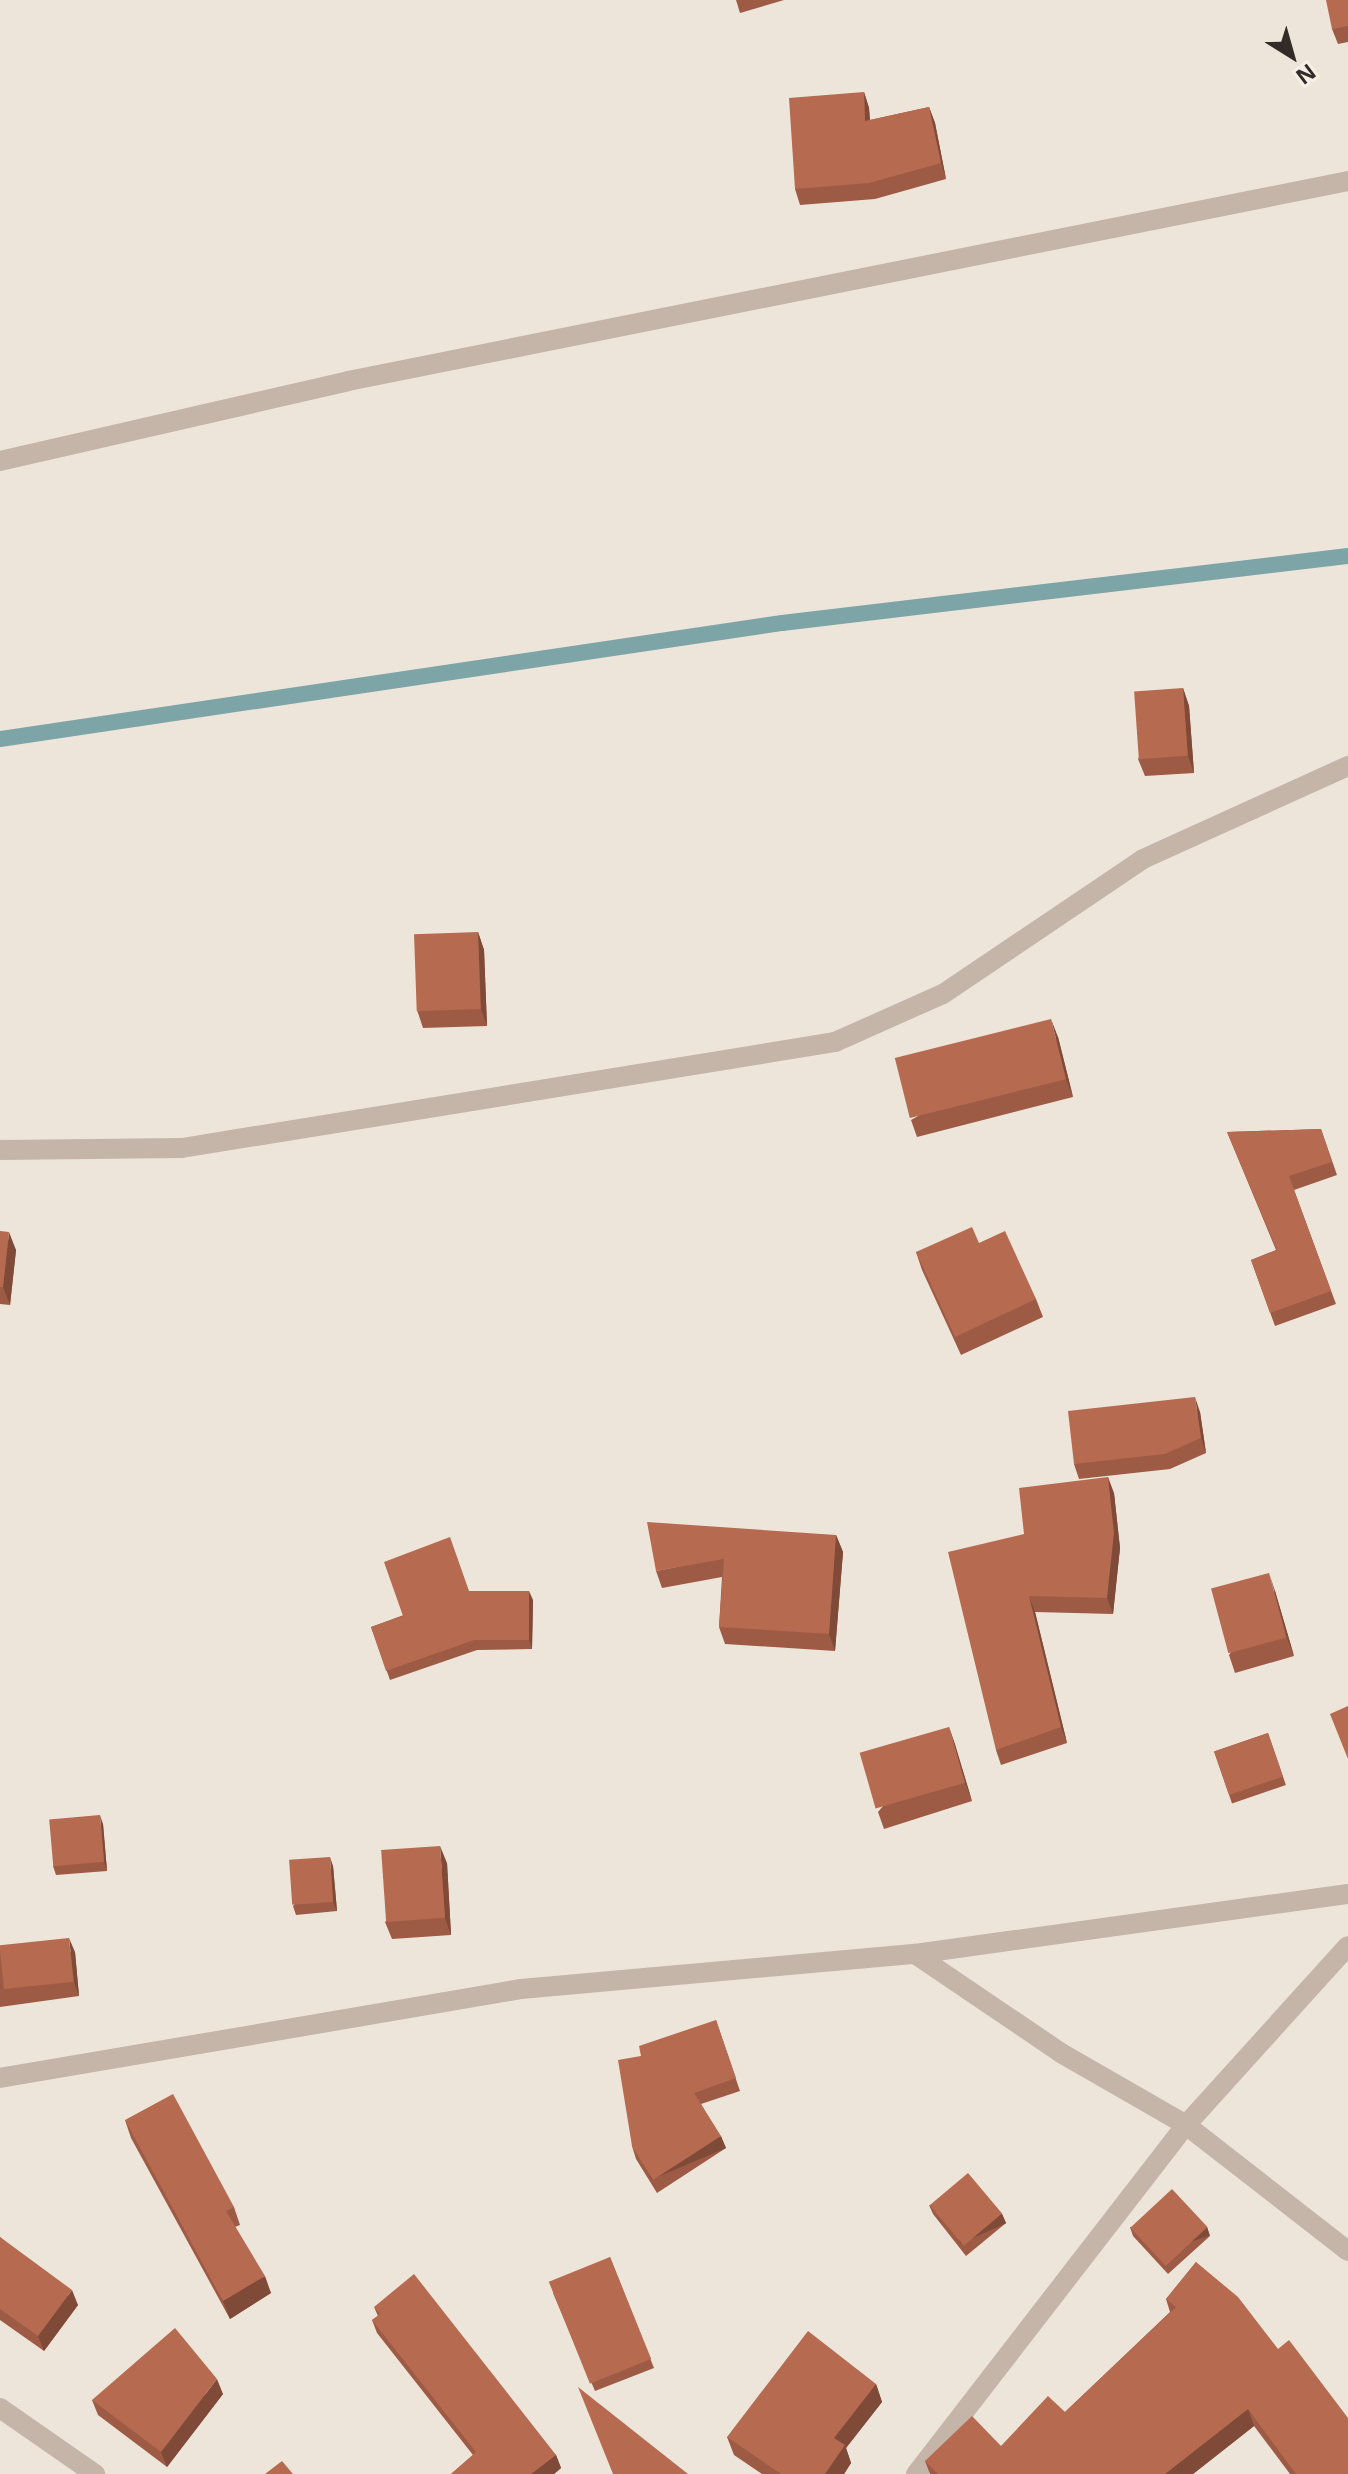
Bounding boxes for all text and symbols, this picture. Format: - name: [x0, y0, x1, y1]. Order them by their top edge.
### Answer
- north arrow: [1252, 16, 1332, 96]
- text: N: [1290, 58, 1323, 93]

